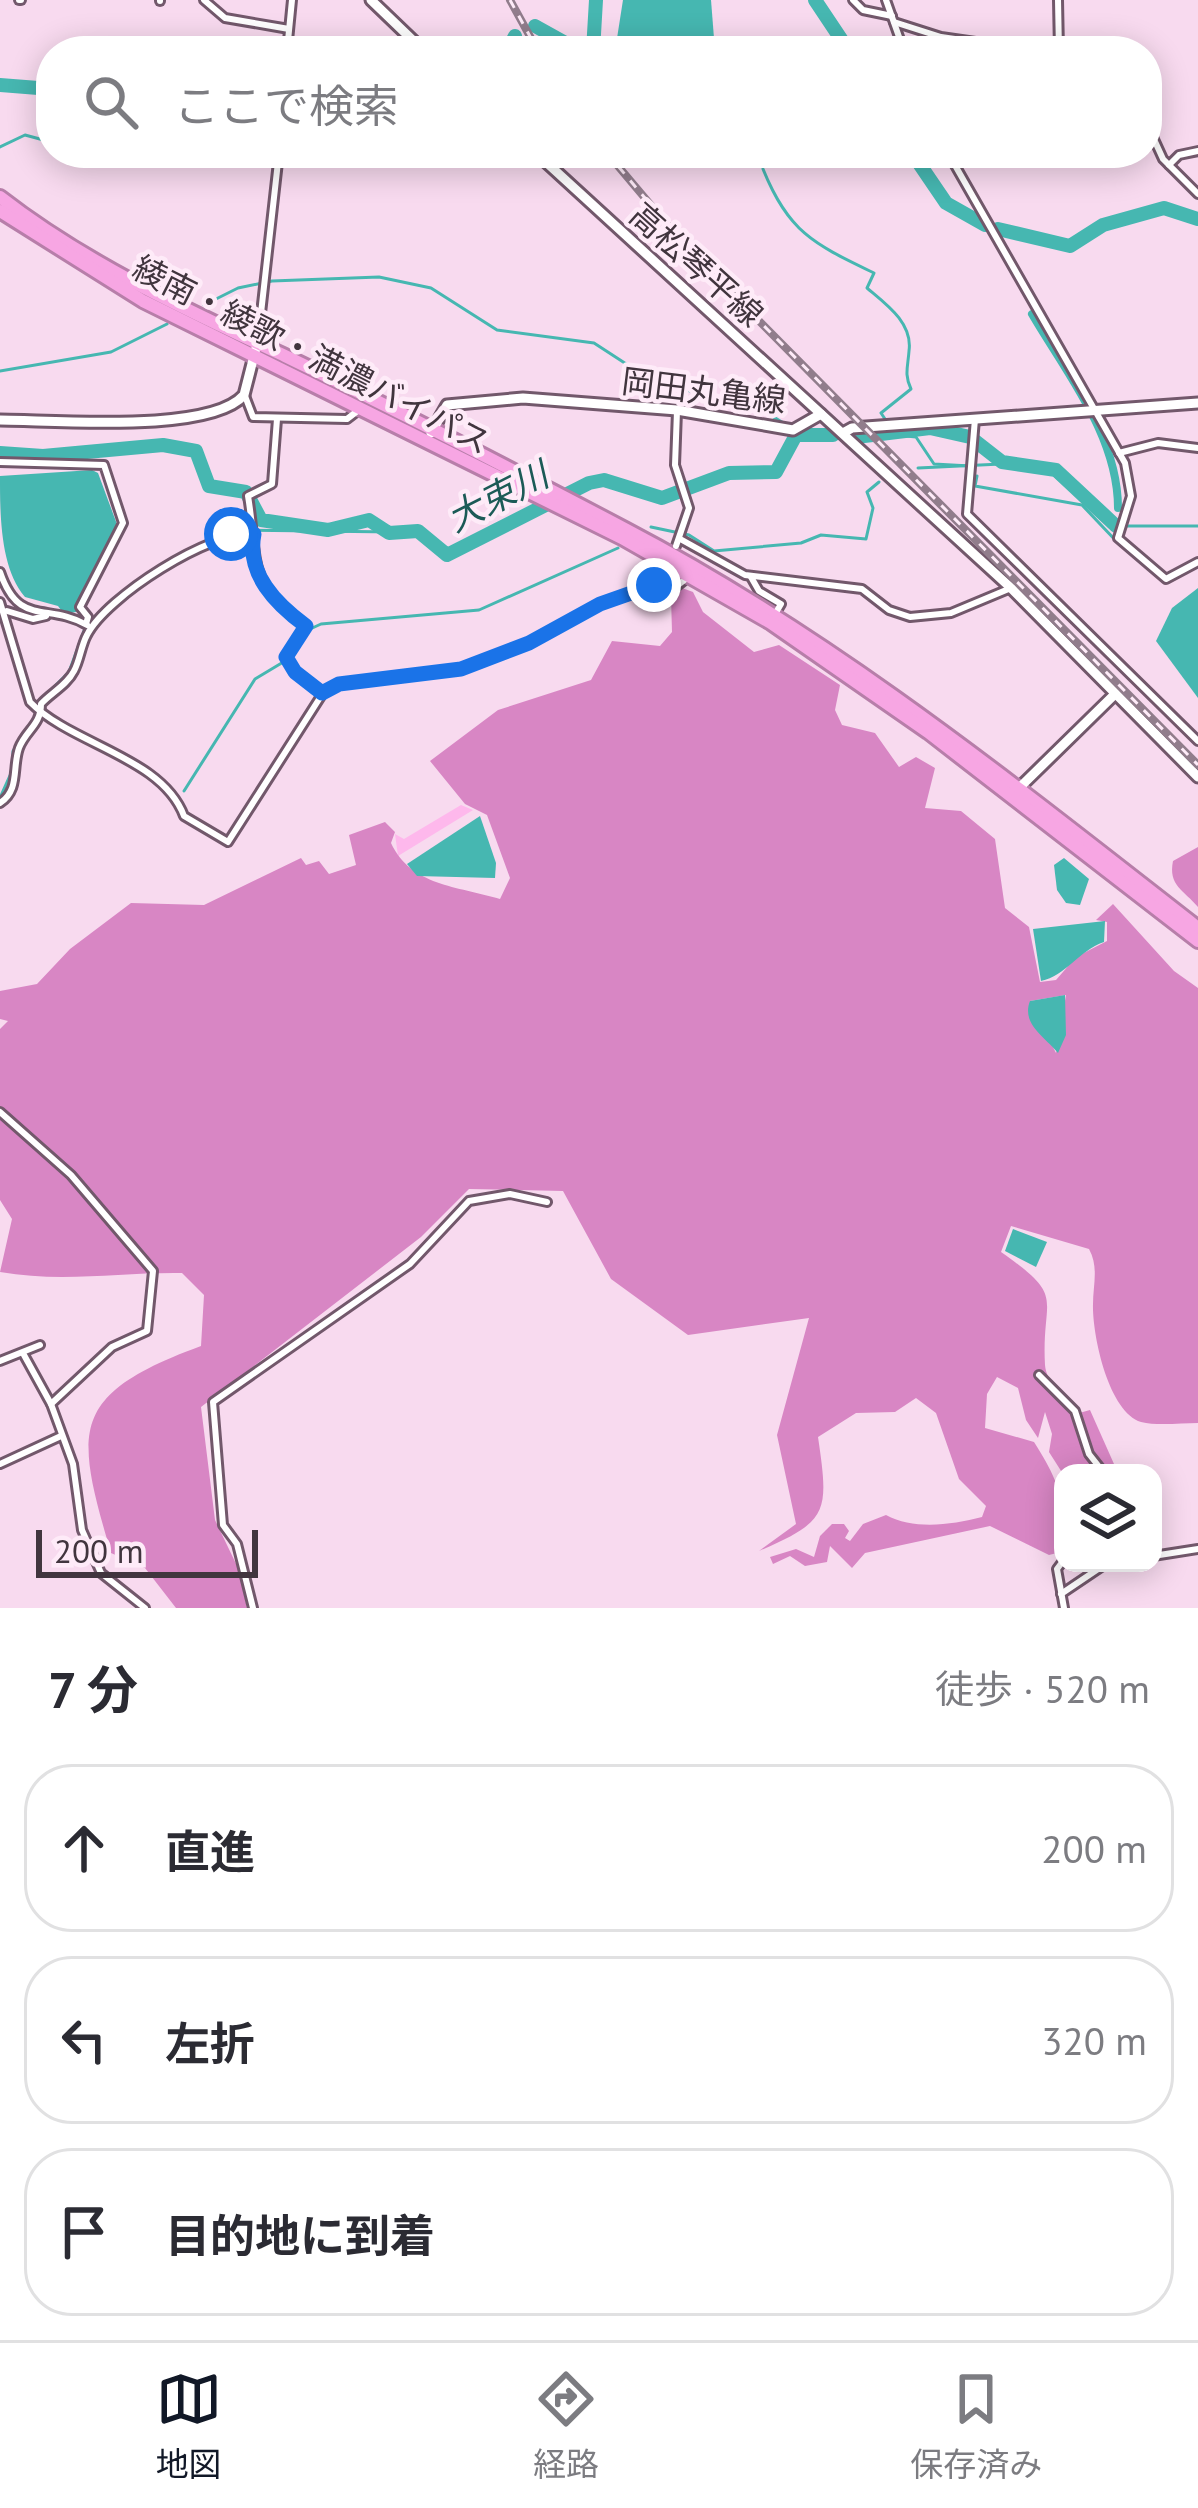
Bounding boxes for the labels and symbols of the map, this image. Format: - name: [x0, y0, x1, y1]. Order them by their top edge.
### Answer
- street label: 高松琴平線: [621, 193, 773, 335]
- street label: 綾南・綾歌・満濃バイパス: [126, 245, 498, 463]
- street label: 岡田丸亀線: [619, 359, 789, 421]
- water label: 大束川: [438, 449, 559, 541]
- route start: [204, 507, 258, 561]
- route end: [627, 558, 681, 612]
- scale bar: [36, 1524, 258, 1577]

